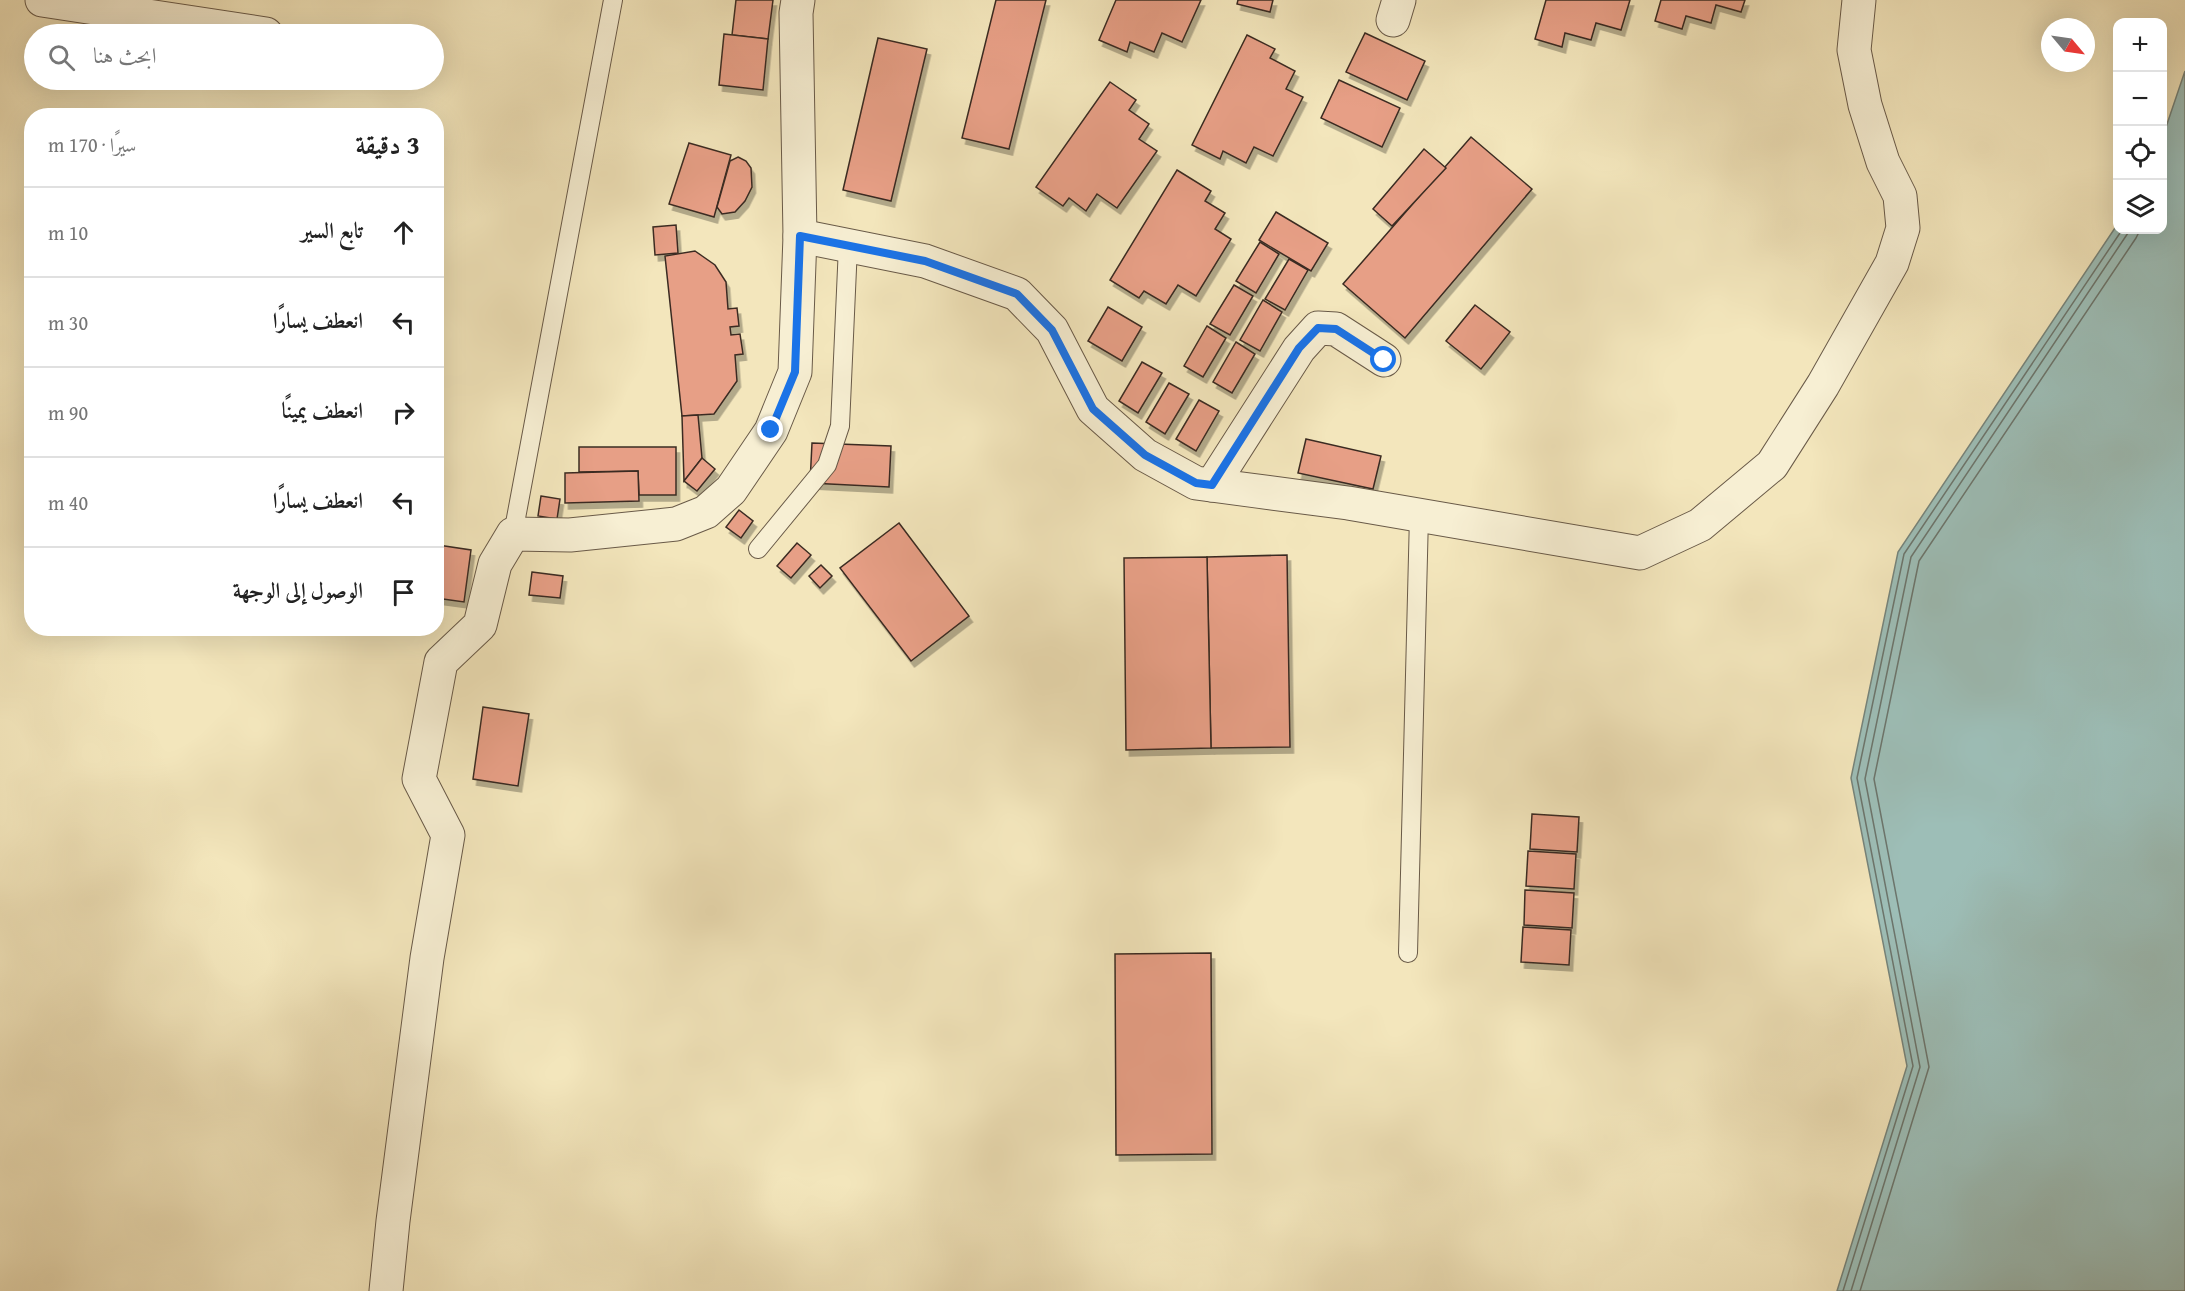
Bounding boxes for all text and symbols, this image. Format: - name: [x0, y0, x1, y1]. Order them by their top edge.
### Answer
- north arrow: [2041, 18, 2095, 72]
- map controls: [2113, 18, 2167, 234]
- button: +: [2113, 18, 2167, 72]
- search box: [24, 24, 444, 90]
- text: ابحث هنا: [93, 39, 157, 71]
- icon: search: [45, 41, 78, 74]
- button: −: [2113, 72, 2167, 126]
- text: 3 دقيقة: [355, 125, 420, 164]
- button: locate: [2113, 126, 2167, 180]
- text: سيرًا · 170 m: [48, 130, 136, 159]
- button: layers: [2113, 180, 2167, 234]
- text: تابع السير: [301, 214, 363, 246]
- icon: ahead: [387, 216, 420, 249]
- text: 10 m: [48, 218, 88, 247]
- text: انعطف يسارًا: [273, 304, 363, 336]
- icon: left: [387, 306, 420, 339]
- text: 30 m: [48, 308, 88, 337]
- route start: [1370, 346, 1396, 372]
- text: انعطف يمينًا: [282, 394, 363, 426]
- icon: right: [387, 396, 420, 429]
- text: 90 m: [48, 398, 88, 427]
- route end: [757, 416, 783, 442]
- text: انعطف يسارًا: [273, 484, 363, 516]
- icon: left: [387, 486, 420, 519]
- text: 40 m: [48, 488, 88, 517]
- text: الوصول إلى الوجهة: [233, 574, 363, 606]
- icon: arrive: [387, 576, 420, 609]

